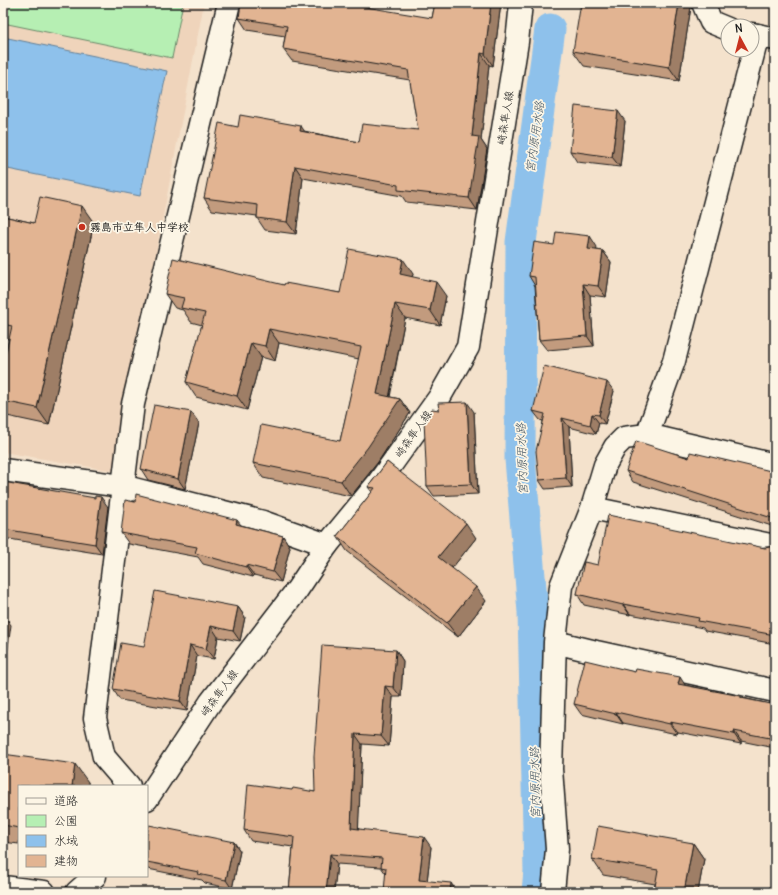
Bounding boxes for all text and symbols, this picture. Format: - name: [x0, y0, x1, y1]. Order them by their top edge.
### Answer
- north arrow: [720, 18, 760, 58]
- text: N: [734, 21, 743, 35]
- street label: 崎森隼人線: [494, 90, 516, 146]
- water label: 宮内原用水路: [522, 99, 547, 174]
- place label: 霧島市立隼人中学校: [90, 220, 189, 234]
- marker: 霧島市立隼人中学校: [77, 222, 87, 232]
- street label: 崎森隼人線: [391, 407, 435, 461]
- water label: 宮内原用水路: [513, 422, 530, 495]
- street label: 崎森隼人線: [197, 667, 241, 719]
- water label: 宮内原用水路: [526, 746, 543, 819]
- legend: [18, 785, 148, 877]
- text: 道路: [54, 793, 78, 808]
- text: 公園: [54, 813, 78, 828]
- text: 水域: [54, 833, 78, 848]
- text: 建物: [54, 853, 78, 868]

